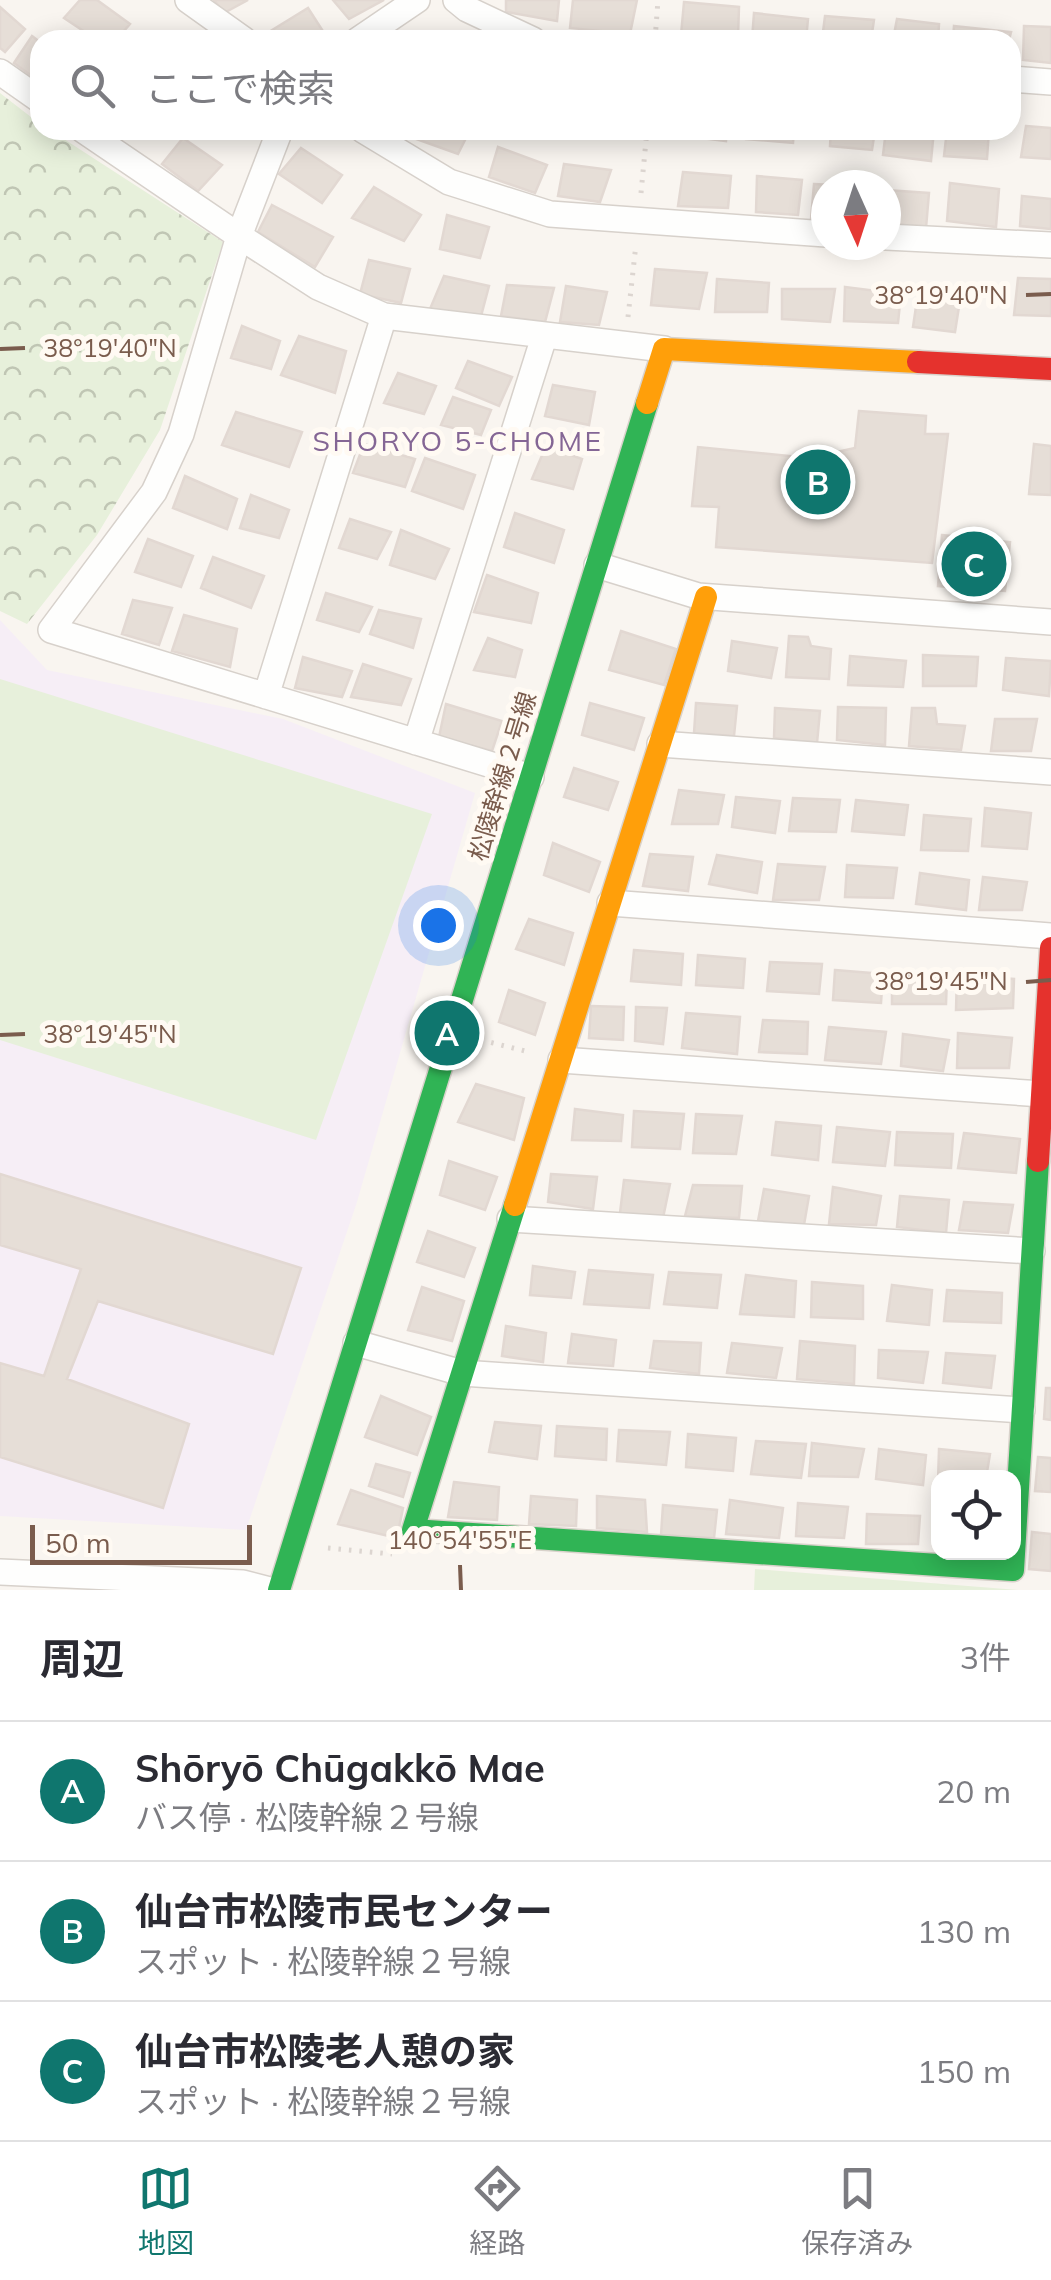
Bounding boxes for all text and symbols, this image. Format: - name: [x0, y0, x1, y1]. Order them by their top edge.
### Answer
- search box: [30, 30, 1021, 140]
- icon: search: [65, 58, 120, 113]
- text: ここで検索: [145, 64, 335, 112]
- north arrow: [811, 170, 901, 260]
- text: 38°19'40"N: [874, 279, 1008, 310]
- text: 38°19'40"N: [43, 332, 177, 363]
- district label: SHORYO 5-CHOME: [313, 423, 603, 458]
- pin: B: [786, 444, 850, 520]
- pin: C: [942, 526, 1006, 602]
- street label: 松陵幹線２号線: [462, 688, 542, 864]
- your location: [413, 900, 464, 951]
- text: 38°19'45"N: [874, 965, 1008, 996]
- pin: A: [414, 996, 480, 1070]
- text: 38°19'45"N: [43, 1018, 177, 1049]
- map controls: [931, 1470, 1021, 1560]
- button: locate: [931, 1470, 1021, 1560]
- scale bar: [30, 1520, 252, 1564]
- text: 140°54'55"E: [388, 1524, 532, 1555]
- text: 50 m: [45, 1525, 111, 1560]
- text: 周辺: [40, 1632, 124, 1685]
- text: 3件: [960, 1637, 1011, 1677]
- text: Shōryō Chūgakkō Mae: [135, 1744, 545, 1792]
- text: A: [60, 1771, 85, 1811]
- text: 20 m: [936, 1771, 1011, 1811]
- text: バス停 · 松陵幹線２号線: [135, 1797, 479, 1837]
- text: 仙台市松陵市民センター: [135, 1887, 553, 1935]
- text: B: [61, 1911, 84, 1951]
- text: 130 m: [917, 1911, 1011, 1951]
- text: スポット · 松陵幹線２号線: [135, 1941, 511, 1981]
- text: 仙台市松陵老人憩の家: [135, 2027, 515, 2075]
- text: C: [62, 2051, 83, 2091]
- text: 150 m: [917, 2051, 1011, 2091]
- text: スポット · 松陵幹線２号線: [135, 2081, 511, 2121]
- tab: 地図: [138, 2161, 194, 2261]
- tab: 経路: [469, 2161, 525, 2261]
- tab: 保存済み: [801, 2161, 913, 2261]

